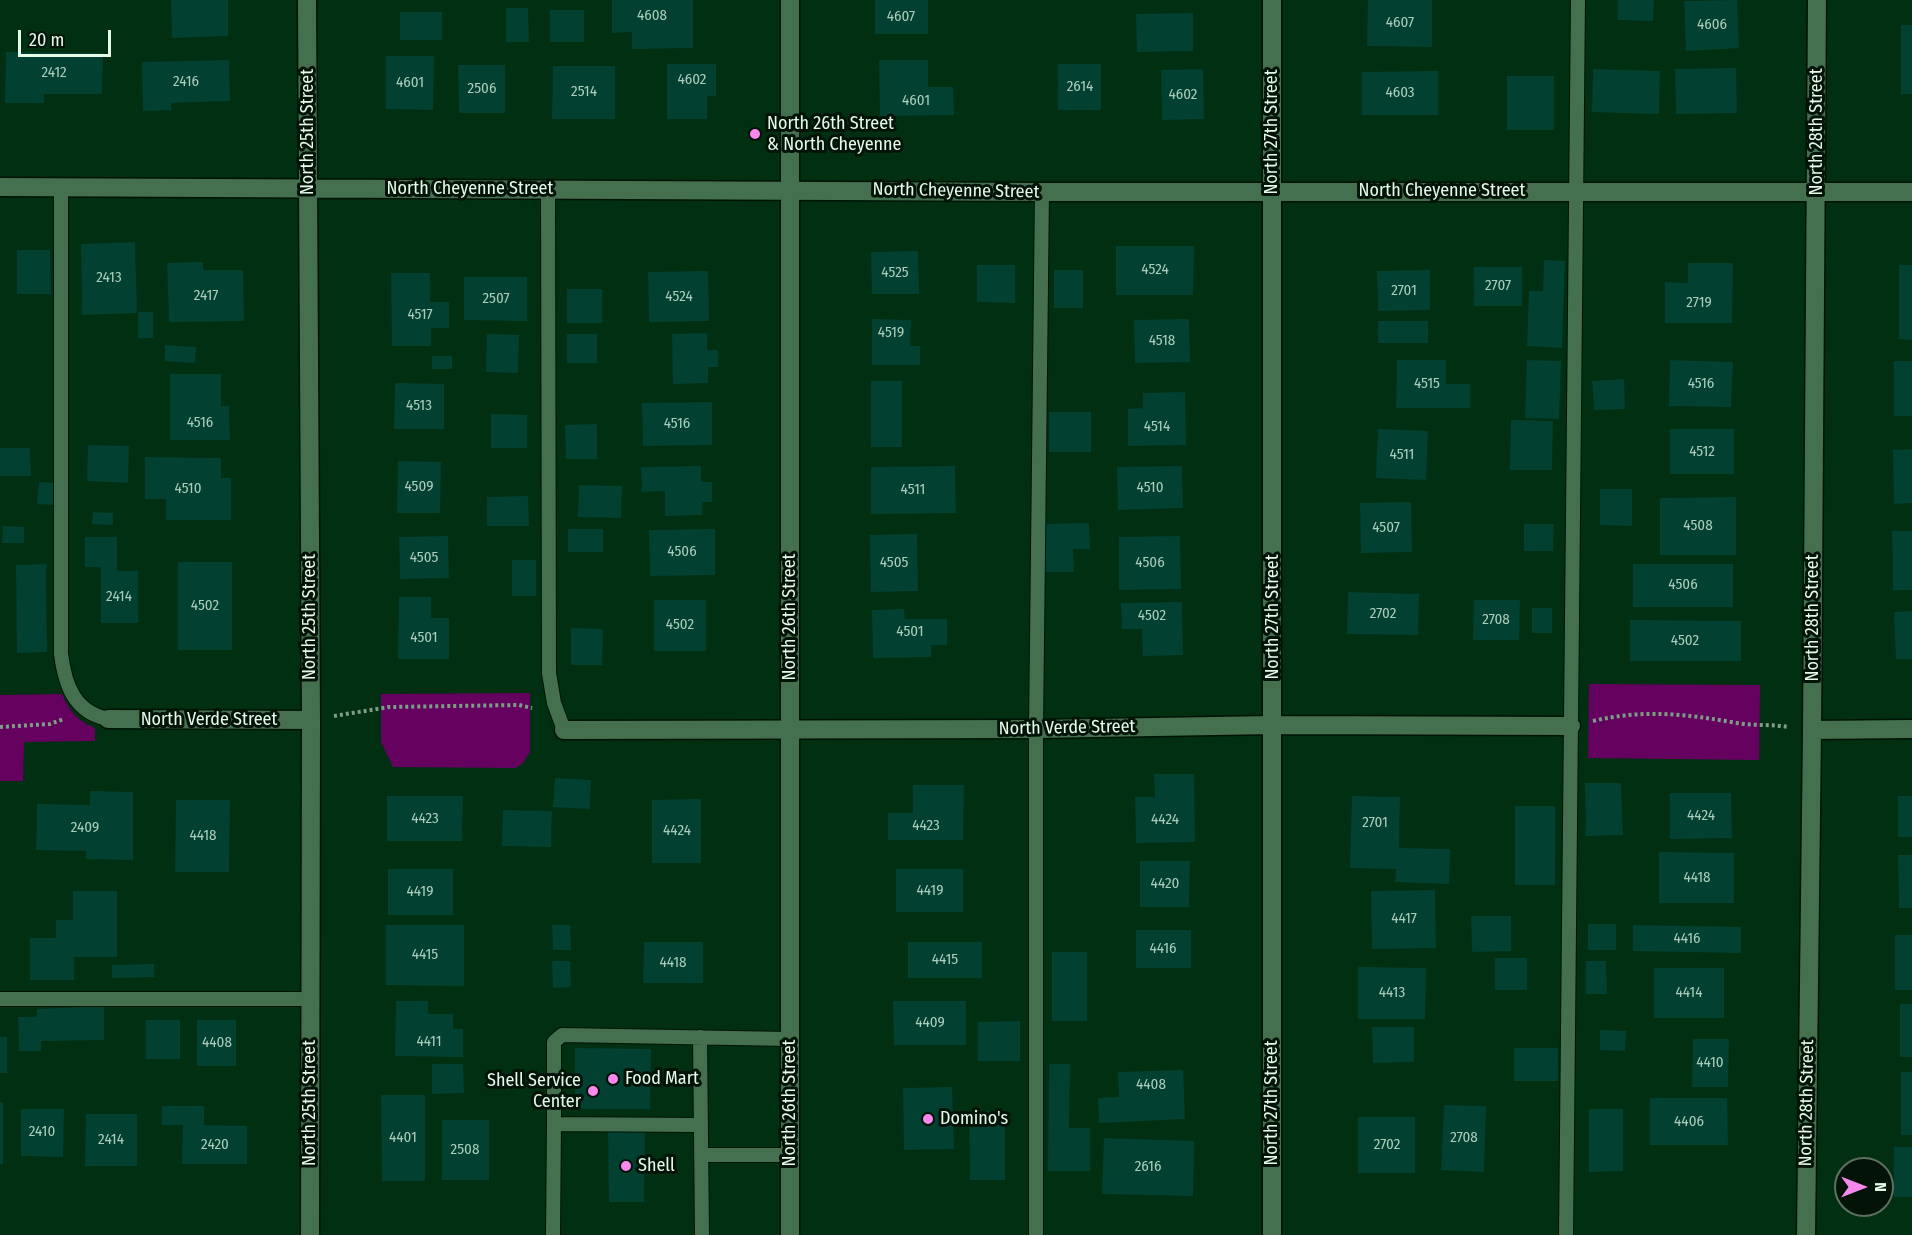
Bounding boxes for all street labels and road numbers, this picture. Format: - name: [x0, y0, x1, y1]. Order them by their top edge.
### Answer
- street label: North 28th Street: [1806, 68, 1828, 196]
- street label: North 25th Street: [297, 69, 319, 195]
- street label: North 27th Street: [1261, 69, 1283, 195]
- street label: North Cheyenne Street: [387, 178, 553, 200]
- street label: North Cheyenne Street: [872, 179, 1040, 203]
- street label: North Cheyenne Street: [1359, 180, 1525, 202]
- street label: North 26th Street: [779, 553, 801, 681]
- street label: North 25th Street: [299, 554, 321, 680]
- street label: North 27th Street: [1262, 554, 1284, 680]
- street label: North 28th Street: [1802, 554, 1824, 682]
- street label: North Verde Street: [141, 709, 277, 731]
- street label: North Verde Street: [998, 716, 1136, 740]
- street label: North 26th Street: [779, 1039, 801, 1167]
- street label: North 28th Street: [1795, 1039, 1819, 1167]
- street label: North 25th Street: [299, 1040, 321, 1166]
- street label: North 27th Street: [1261, 1040, 1283, 1166]

